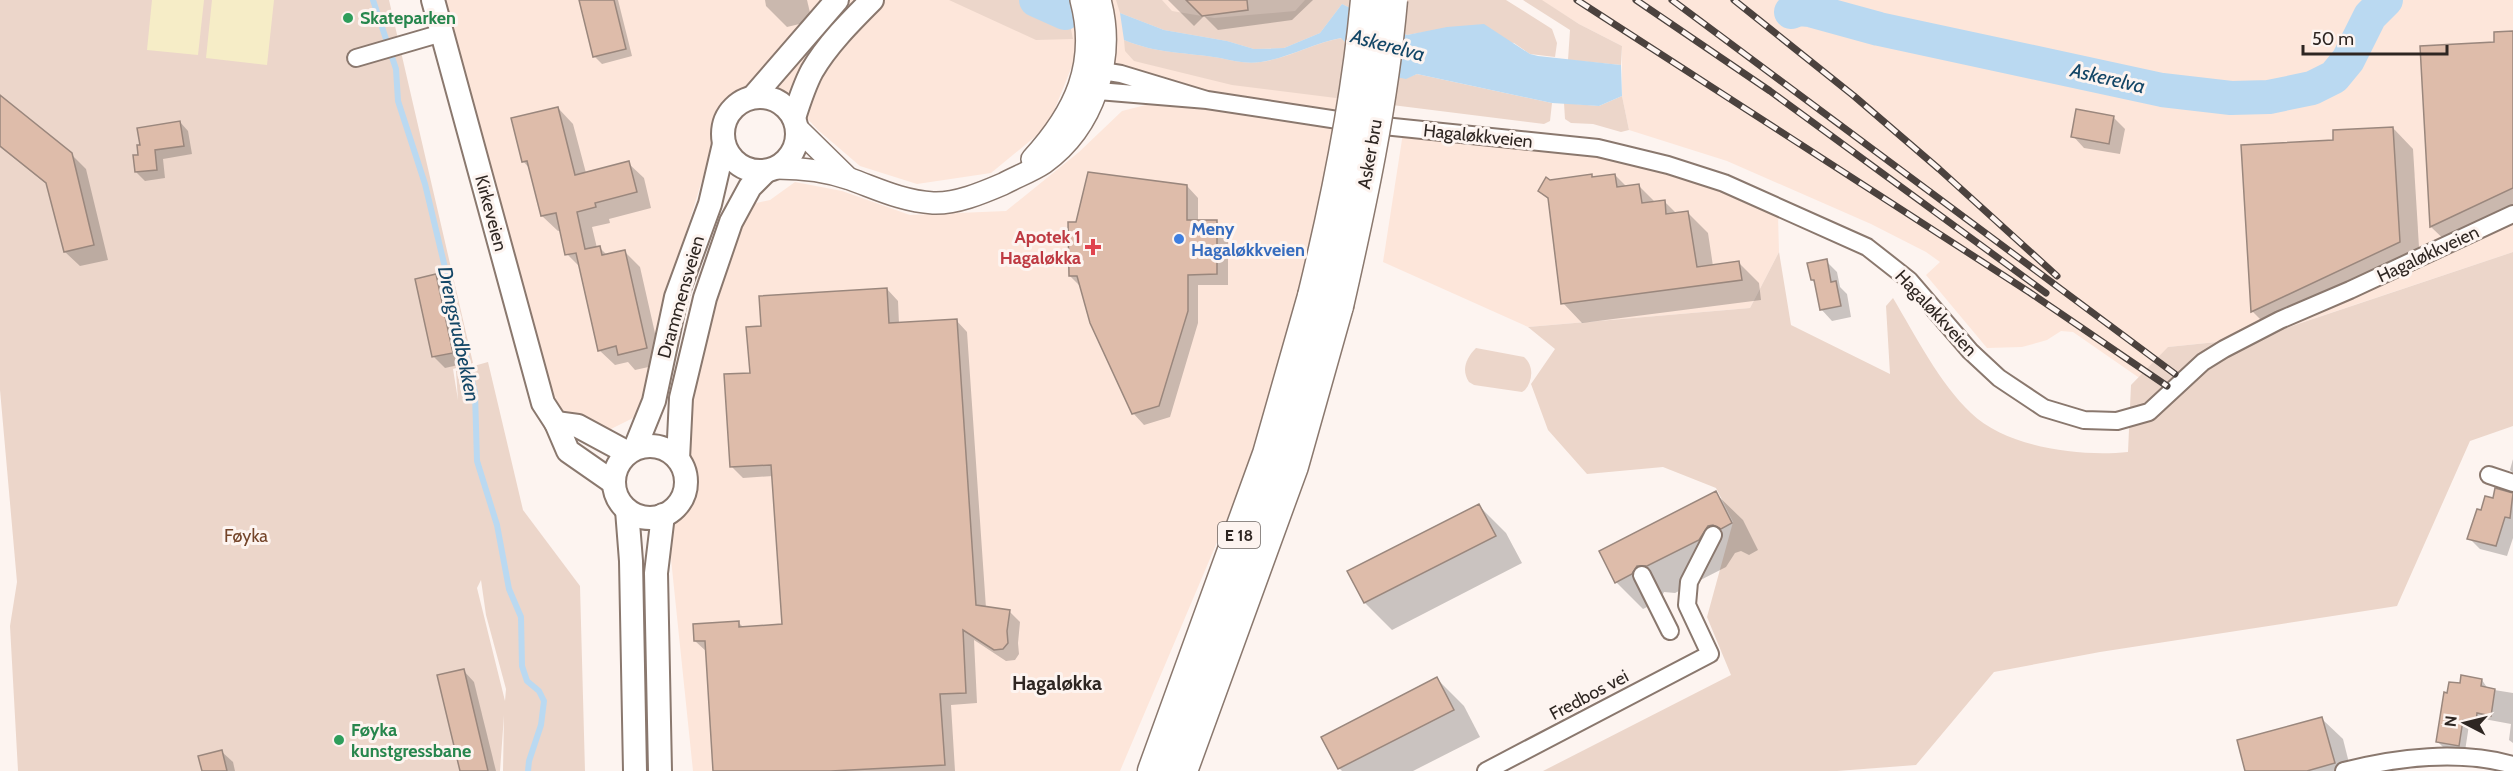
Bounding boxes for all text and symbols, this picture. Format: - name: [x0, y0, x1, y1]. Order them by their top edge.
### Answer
- place label: Skateparken: [360, 7, 456, 29]
- marker: Skateparken: [341, 11, 355, 25]
- scale bar: [2303, 18, 2447, 56]
- water label: Askerelva: [1347, 23, 1428, 66]
- text: 50 m: [2312, 28, 2354, 50]
- water label: Askerelva: [2067, 58, 2148, 98]
- street label: Asker bru: [1353, 117, 1387, 191]
- street label: Hagaløkkveien: [1422, 119, 1534, 153]
- street label: Kirkeveien: [470, 173, 512, 253]
- place label: Meny Hagaløkkveien: [1191, 218, 1305, 261]
- street label: Hagaløkkveien: [2374, 221, 2482, 287]
- place label: Apotek 1 Hagaløkka: [1000, 226, 1081, 269]
- marker: Meny Hagaløkkveien: [1172, 232, 1186, 246]
- street label: Drammensveien: [653, 233, 709, 361]
- marker: Apotek 1 Hagaløkka: [1086, 240, 1100, 254]
- water label: Drengsrudbekken: [433, 264, 485, 404]
- street label: Hagaløkkveien: [1890, 265, 1982, 361]
- road number: E 18: [1218, 522, 1260, 548]
- park label: Føyka: [224, 525, 268, 547]
- street label: Fredbos vei: [1546, 665, 1632, 725]
- district label: Hagaløkka: [1012, 671, 1102, 695]
- north arrow: [2435, 693, 2495, 753]
- text: N: [2440, 714, 2461, 728]
- place label: Føyka kunstgressbane: [351, 719, 471, 762]
- marker: Føyka kunstgressbane: [332, 733, 346, 747]

